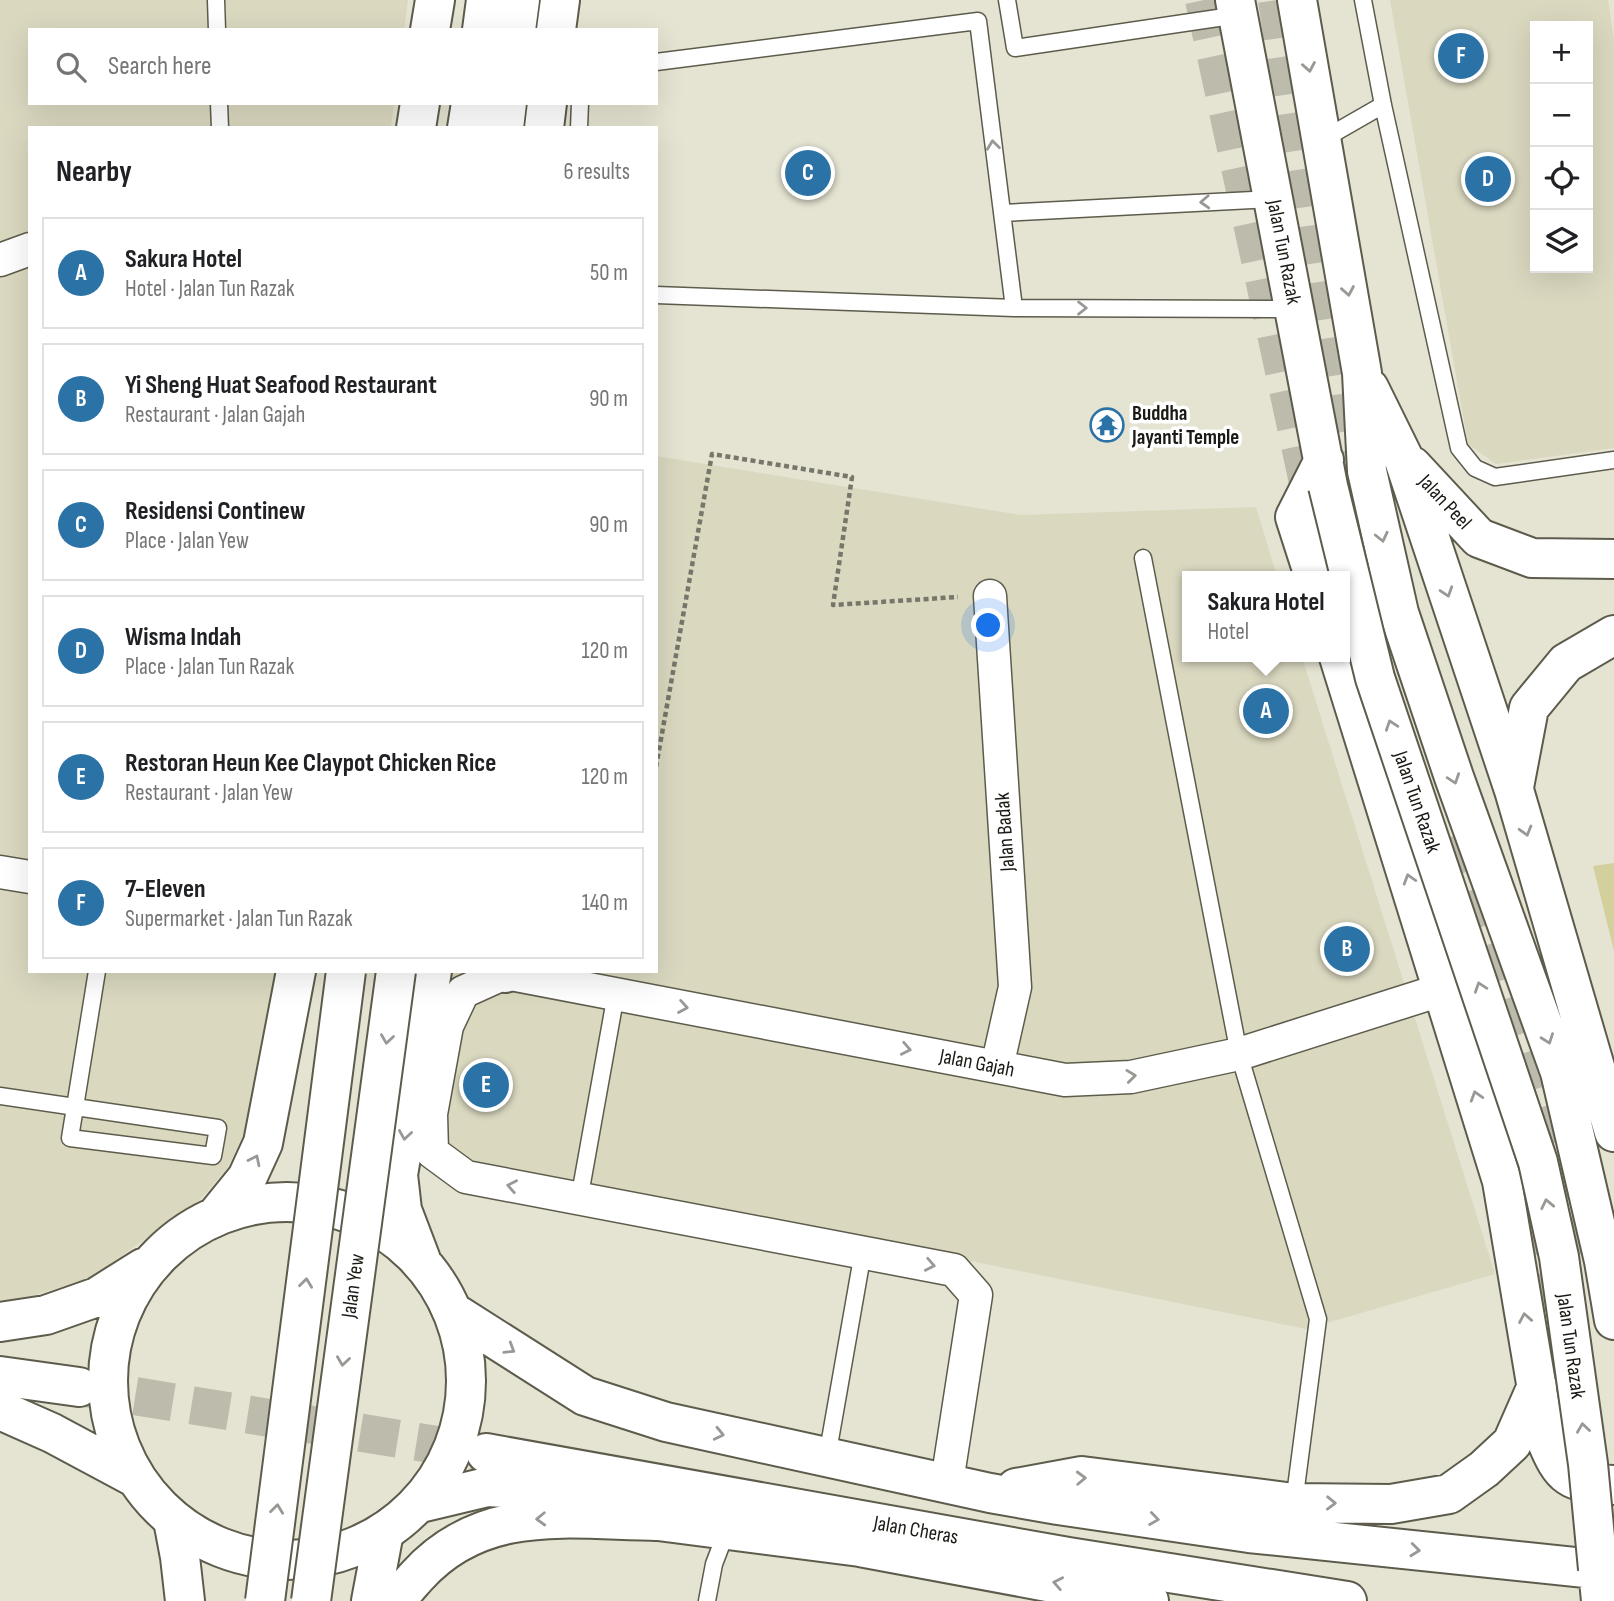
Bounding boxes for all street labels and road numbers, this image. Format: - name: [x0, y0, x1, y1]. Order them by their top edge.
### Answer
- street label: Jalan Tun Razak: [1261, 197, 1306, 306]
- street label: Jalan Peel: [1413, 468, 1477, 535]
- street label: Jalan Tun Razak: [1388, 747, 1446, 856]
- street label: Jalan Badak: [990, 792, 1020, 873]
- street label: Jalan Gajah: [936, 1043, 1017, 1083]
- street label: Jalan Yew: [336, 1252, 370, 1321]
- street label: Jalan Tun Razak: [1551, 1291, 1591, 1400]
- street label: Jalan Cheras: [871, 1510, 960, 1550]

